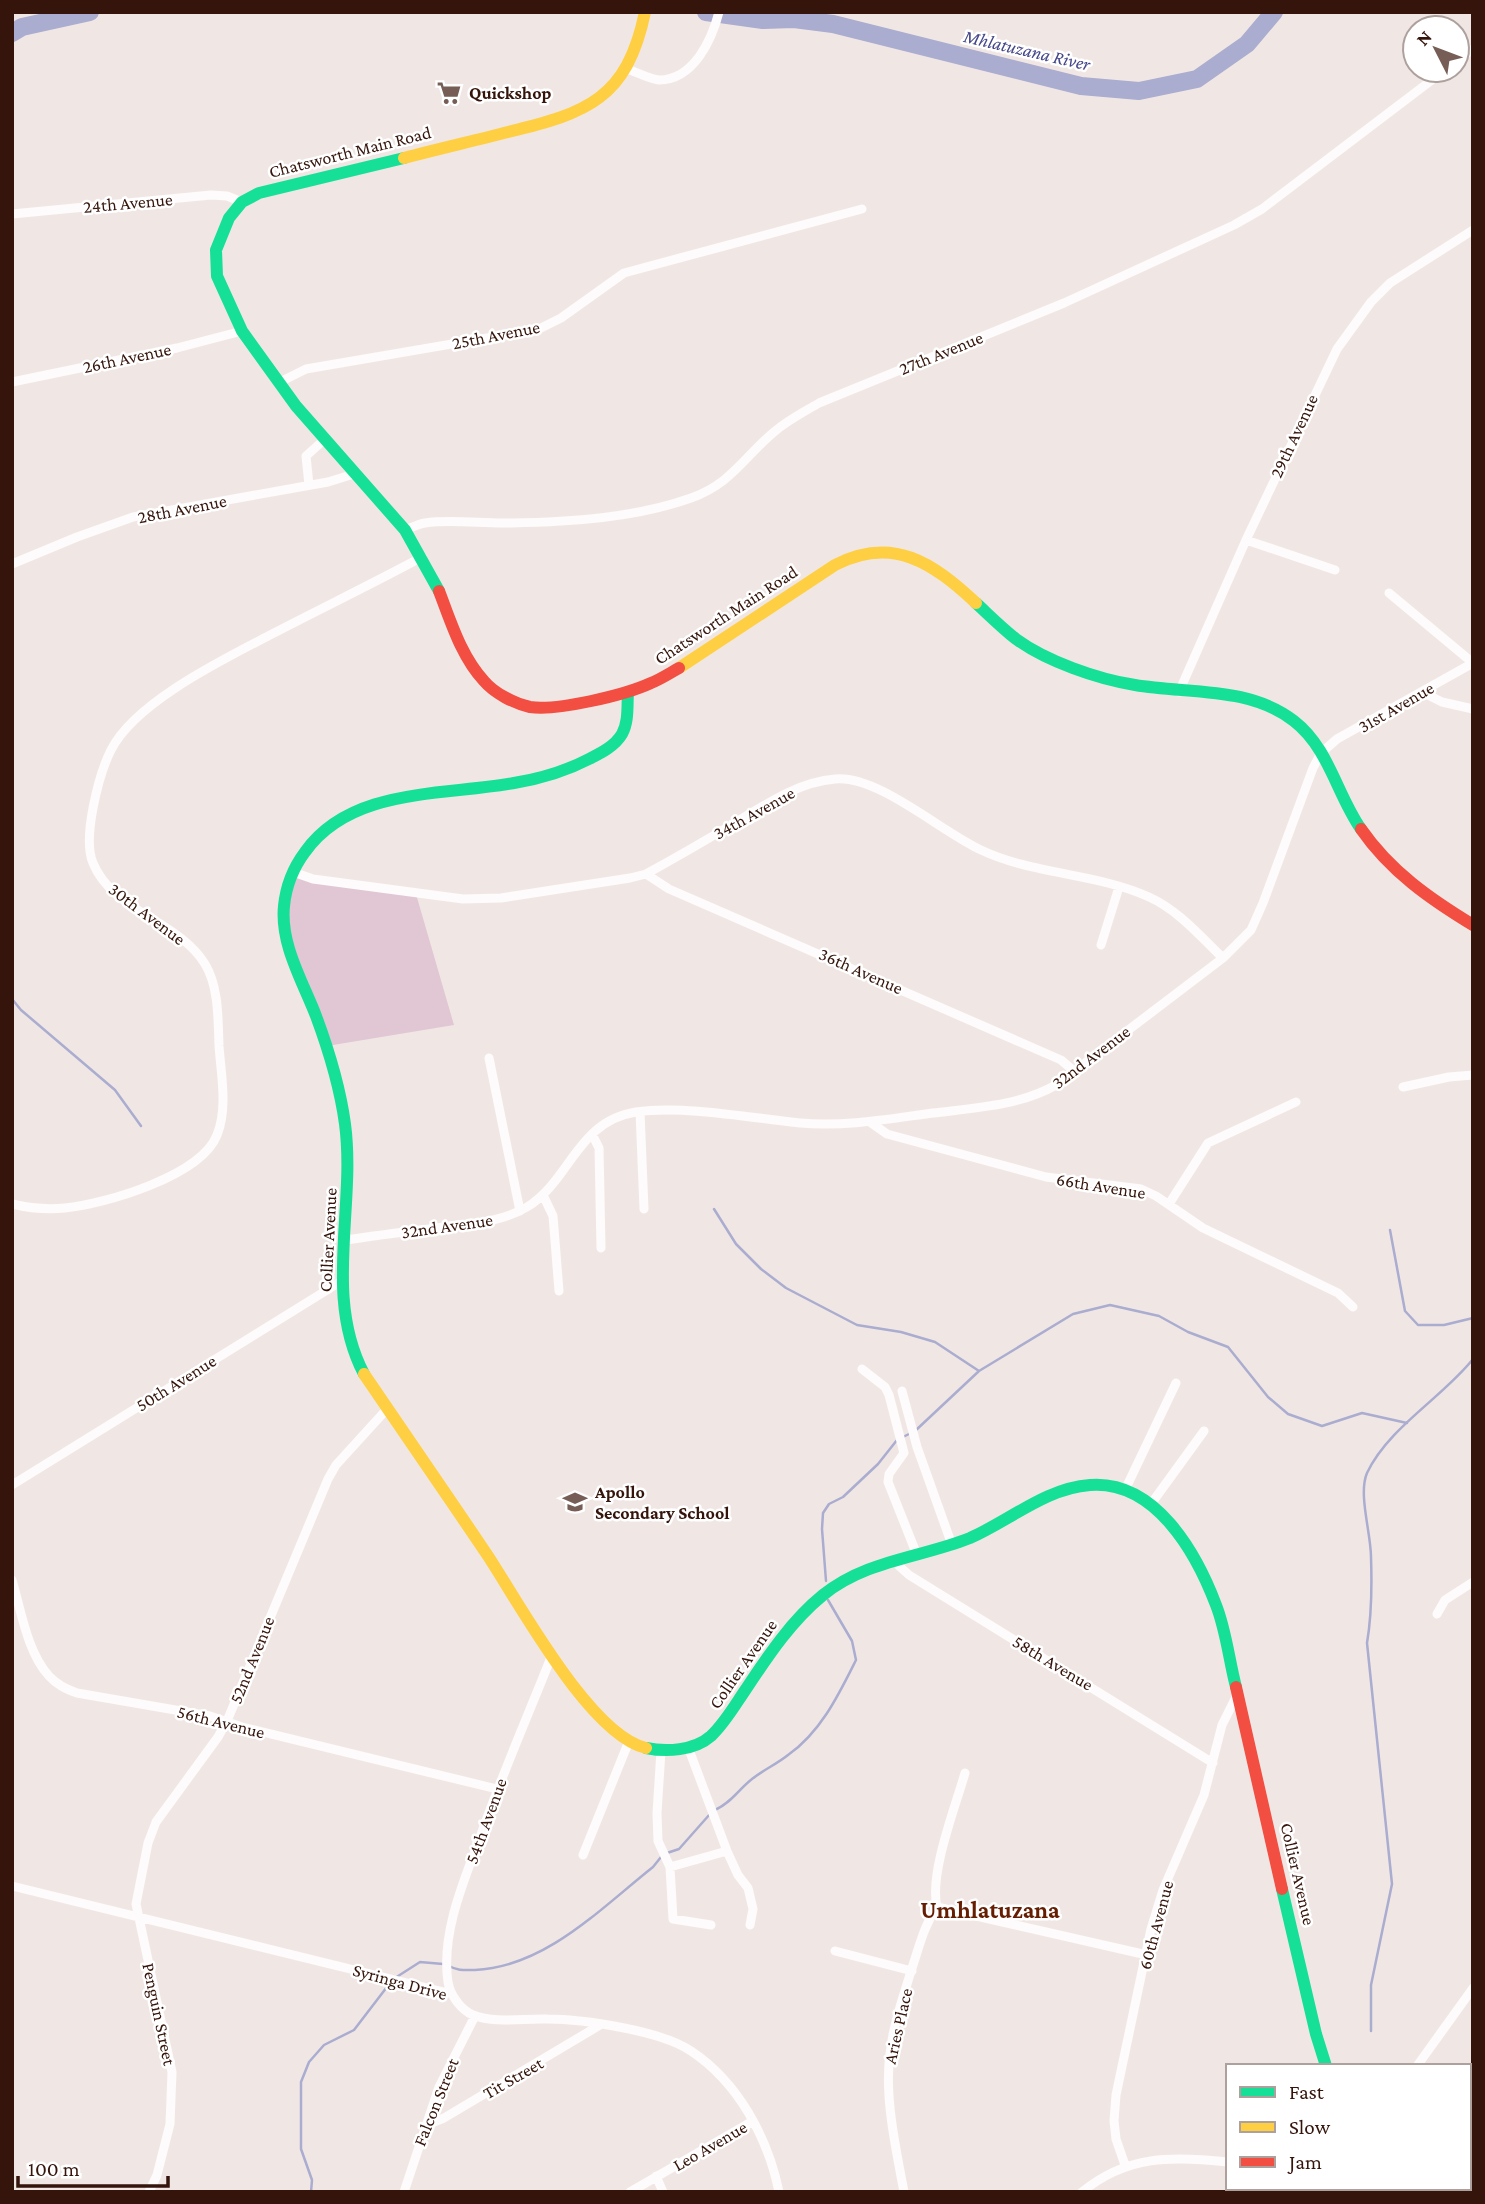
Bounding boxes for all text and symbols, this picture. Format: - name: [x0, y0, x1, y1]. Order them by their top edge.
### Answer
- north arrow: [1401, 14, 1471, 84]
- water label: Mhlatuzana River: [961, 25, 1094, 75]
- text: N: [1412, 26, 1436, 50]
- supermarket icon: Quickshop: [435, 79, 463, 107]
- place label: Quickshop: [469, 83, 552, 103]
- street label: Chatsworth Main Road: [267, 122, 434, 182]
- street label: 24th Avenue: [82, 189, 174, 217]
- street label: 25th Avenue: [450, 317, 542, 353]
- street label: 27th Avenue: [896, 327, 986, 379]
- street label: 26th Avenue: [81, 339, 173, 377]
- street label: 29th Avenue: [1266, 391, 1322, 481]
- street label: 28th Avenue: [136, 491, 228, 527]
- street label: Chatsworth Main Road: [651, 561, 802, 669]
- street label: 31st Avenue: [1355, 677, 1437, 737]
- street label: 34th Avenue: [710, 782, 798, 844]
- street label: 30th Avenue: [105, 879, 189, 949]
- street label: 36th Avenue: [816, 944, 906, 998]
- street label: 32nd Avenue: [1048, 1021, 1134, 1093]
- street label: 66th Avenue: [1055, 1169, 1147, 1203]
- street label: Collier Avenue: [315, 1187, 341, 1293]
- street label: 32nd Avenue: [400, 1210, 494, 1242]
- street label: 50th Avenue: [132, 1350, 220, 1416]
- place label: Apollo Secondary School: [594, 1482, 730, 1523]
- school or university icon: Apollo Secondary School: [561, 1488, 589, 1516]
- street label: 52nd Avenue: [225, 1613, 279, 1706]
- street label: Collier Avenue: [705, 1615, 781, 1712]
- street label: 58th Avenue: [1009, 1631, 1097, 1695]
- street label: 56th Avenue: [175, 1701, 267, 1743]
- street label: 54th Avenue: [461, 1775, 511, 1867]
- street label: Collier Avenue: [1277, 1821, 1319, 1927]
- street label: 60th Avenue: [1135, 1878, 1178, 1972]
- district label: Umhlatuzana: [920, 1896, 1060, 1923]
- street label: Syringa Drive: [351, 1960, 449, 2004]
- street label: Penguin Street: [138, 1961, 180, 2068]
- street label: Aries Place: [880, 1986, 916, 2066]
- street label: Tit Street: [479, 2052, 547, 2103]
- street label: Falcon Street: [409, 2054, 463, 2149]
- legend: [1226, 2064, 1471, 2190]
- text: Fast: [1289, 2080, 1325, 2104]
- text: Slow: [1289, 2115, 1331, 2139]
- street label: Leo Avenue: [669, 2117, 751, 2175]
- scale bar: [18, 2144, 168, 2188]
- text: Jam: [1287, 2150, 1322, 2174]
- text: 100 m: [28, 2157, 80, 2181]

